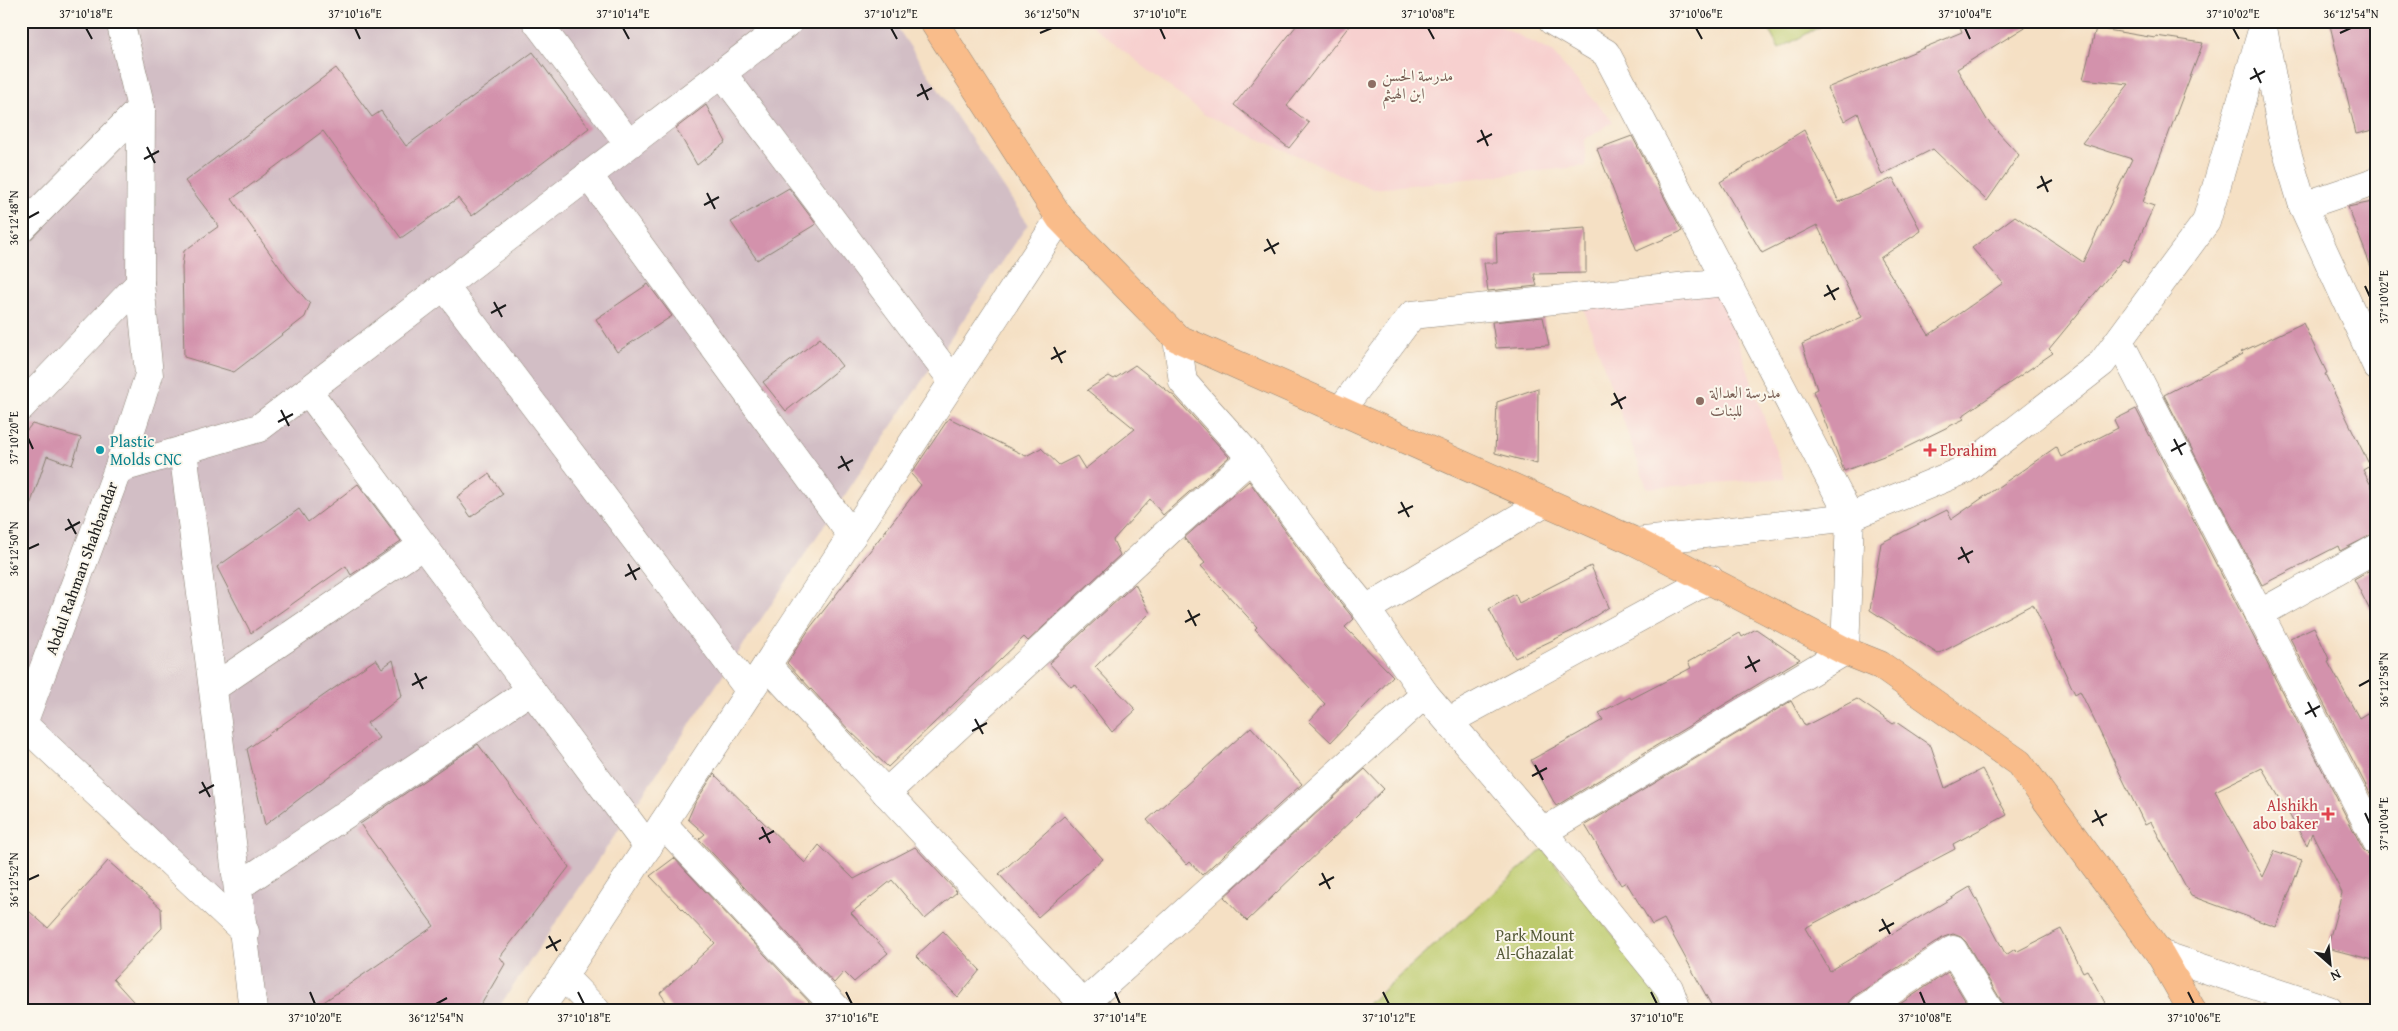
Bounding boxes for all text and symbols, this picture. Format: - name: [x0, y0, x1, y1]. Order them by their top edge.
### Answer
- text: 37°10'18"E: [59, 5, 113, 22]
- text: 37°10'16"E: [328, 5, 382, 22]
- text: 37°10'14"E: [596, 5, 650, 22]
- text: 37°10'12"E: [864, 5, 918, 22]
- text: 36°12'50"N: [1024, 5, 1080, 22]
- text: 37°10'10"E: [1133, 5, 1187, 22]
- text: 37°10'08"E: [1401, 5, 1455, 22]
- text: 37°10'06"E: [1669, 5, 1723, 22]
- text: 37°10'04"E: [1938, 5, 1992, 22]
- text: 37°10'02"E: [2206, 5, 2260, 22]
- text: 36°12'54"N: [2323, 5, 2379, 22]
- place label: مدرسة الحسن ابن الهيثم: [1382, 63, 1453, 110]
- marker: مدرسة الحسن ابن الهيثم: [1366, 78, 1378, 90]
- text: 36°12'48"N: [5, 190, 22, 246]
- text: 37°10'02"E: [2375, 270, 2392, 324]
- place label: مدرسة العدالة للبنات: [1709, 380, 1781, 422]
- marker: مدرسة العدالة للبنات: [1694, 395, 1706, 407]
- text: 37°10'20"E: [5, 411, 22, 465]
- place label: Plastic Molds CNC: [110, 429, 182, 471]
- place label: Ebrahim: [1940, 438, 1997, 462]
- marker: Plastic Molds CNC: [94, 444, 106, 456]
- marker: Ebrahim: [1924, 444, 1936, 456]
- street label: Abdul Rahman Shahbandar: [38, 478, 124, 658]
- text: 36°12'50"N: [5, 521, 22, 577]
- text: 36°12'58"N: [2375, 652, 2392, 708]
- place label: Alshikh abo baker: [2253, 793, 2318, 835]
- text: 37°10'04"E: [2375, 797, 2392, 851]
- marker: Alshikh abo baker: [2322, 808, 2334, 820]
- text: 36°12'52"N: [5, 852, 22, 908]
- park label: Park Mount Al-Ghazalat: [1496, 923, 1575, 965]
- north arrow: [2306, 938, 2356, 988]
- text: N: [2327, 965, 2345, 987]
- text: 37°10'20"E: [288, 1009, 342, 1026]
- text: 36°12'54"N: [408, 1009, 464, 1026]
- text: 37°10'18"E: [557, 1009, 611, 1026]
- text: 37°10'16"E: [825, 1009, 879, 1026]
- text: 37°10'14"E: [1093, 1009, 1147, 1026]
- text: 37°10'12"E: [1362, 1009, 1416, 1026]
- text: 37°10'10"E: [1630, 1009, 1684, 1026]
- text: 37°10'08"E: [1898, 1009, 1952, 1026]
- text: 37°10'06"E: [2167, 1009, 2221, 1026]

